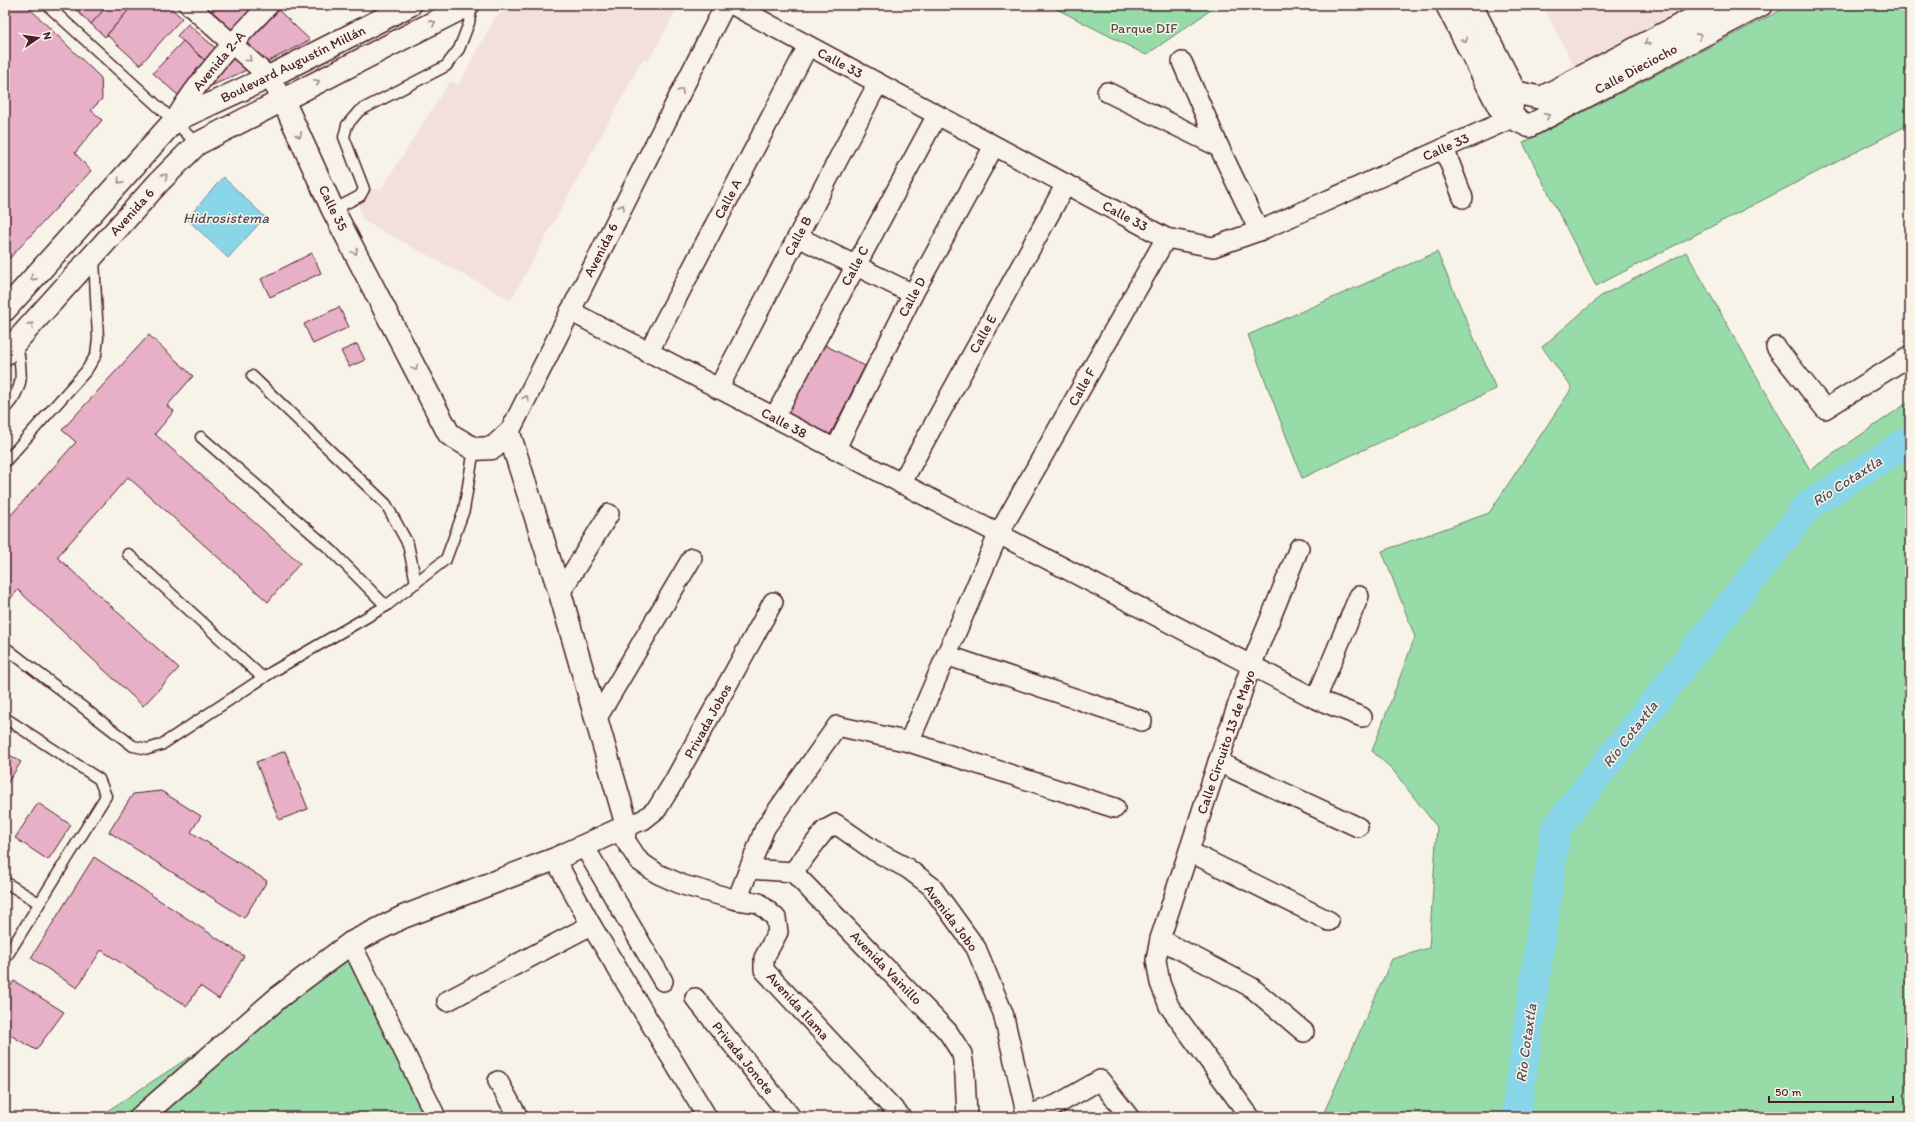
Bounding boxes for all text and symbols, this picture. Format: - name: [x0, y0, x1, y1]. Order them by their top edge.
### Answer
- north arrow: [18, 18, 58, 58]
- one-way arrow: [429, 20, 436, 28]
- park label: Parque DIF: [1111, 20, 1178, 37]
- street label: Boulevard Augustín Millán: [218, 21, 369, 107]
- street label: Avenida 2-A: [189, 28, 249, 94]
- text: N: [40, 31, 54, 41]
- one-way arrow: [1695, 33, 1702, 41]
- one-way arrow: [1460, 36, 1468, 43]
- one-way arrow: [1644, 38, 1651, 45]
- street label: Calle Dieciocho: [1592, 40, 1680, 98]
- street label: Calle 33: [814, 44, 866, 82]
- one-way arrow: [244, 54, 252, 62]
- one-way arrow: [313, 79, 321, 87]
- one-way arrow: [676, 88, 684, 95]
- one-way arrow: [1543, 113, 1550, 121]
- street label: Calle 33: [1420, 129, 1472, 165]
- one-way arrow: [294, 131, 302, 138]
- one-way arrow: [160, 174, 168, 181]
- street label: Calle A: [710, 176, 746, 222]
- one-way arrow: [118, 177, 125, 184]
- street label: Calle 35: [315, 182, 351, 234]
- street label: Avenida 6: [106, 185, 158, 239]
- street label: Calle 33: [1099, 197, 1151, 235]
- one-way arrow: [618, 204, 625, 211]
- water label: Hidrosistema: [183, 209, 270, 227]
- street label: Calle B: [780, 213, 816, 259]
- street label: Avenida 6: [580, 220, 622, 280]
- street label: Calle C: [837, 243, 873, 289]
- one-way arrow: [351, 248, 358, 255]
- one-way arrow: [31, 273, 38, 281]
- street label: Calle D: [894, 274, 930, 320]
- street label: Calle E: [965, 311, 1001, 356]
- one-way arrow: [26, 323, 33, 330]
- one-way arrow: [410, 364, 418, 371]
- street label: Calle F: [1065, 364, 1100, 409]
- one-way arrow: [521, 395, 529, 403]
- street label: Calle 38: [758, 404, 810, 442]
- water label: Río Cotaxtla: [1809, 452, 1885, 510]
- street label: Calle Circuito 13 de Mayo: [1193, 667, 1259, 817]
- street label: Privada Jobos: [680, 681, 736, 761]
- water label: Río Cotaxtla: [1598, 697, 1662, 771]
- street label: Avenida Jobo: [920, 881, 982, 955]
- street label: Avenida Vainillo: [846, 928, 926, 1008]
- street label: Avenida Ilama: [763, 968, 833, 1044]
- water label: Río Cotaxtla: [1512, 1002, 1540, 1084]
- street label: Privada Jonote: [708, 1018, 778, 1098]
- scale bar: [1769, 1078, 1893, 1104]
- text: 50 m: [1775, 1085, 1801, 1099]

